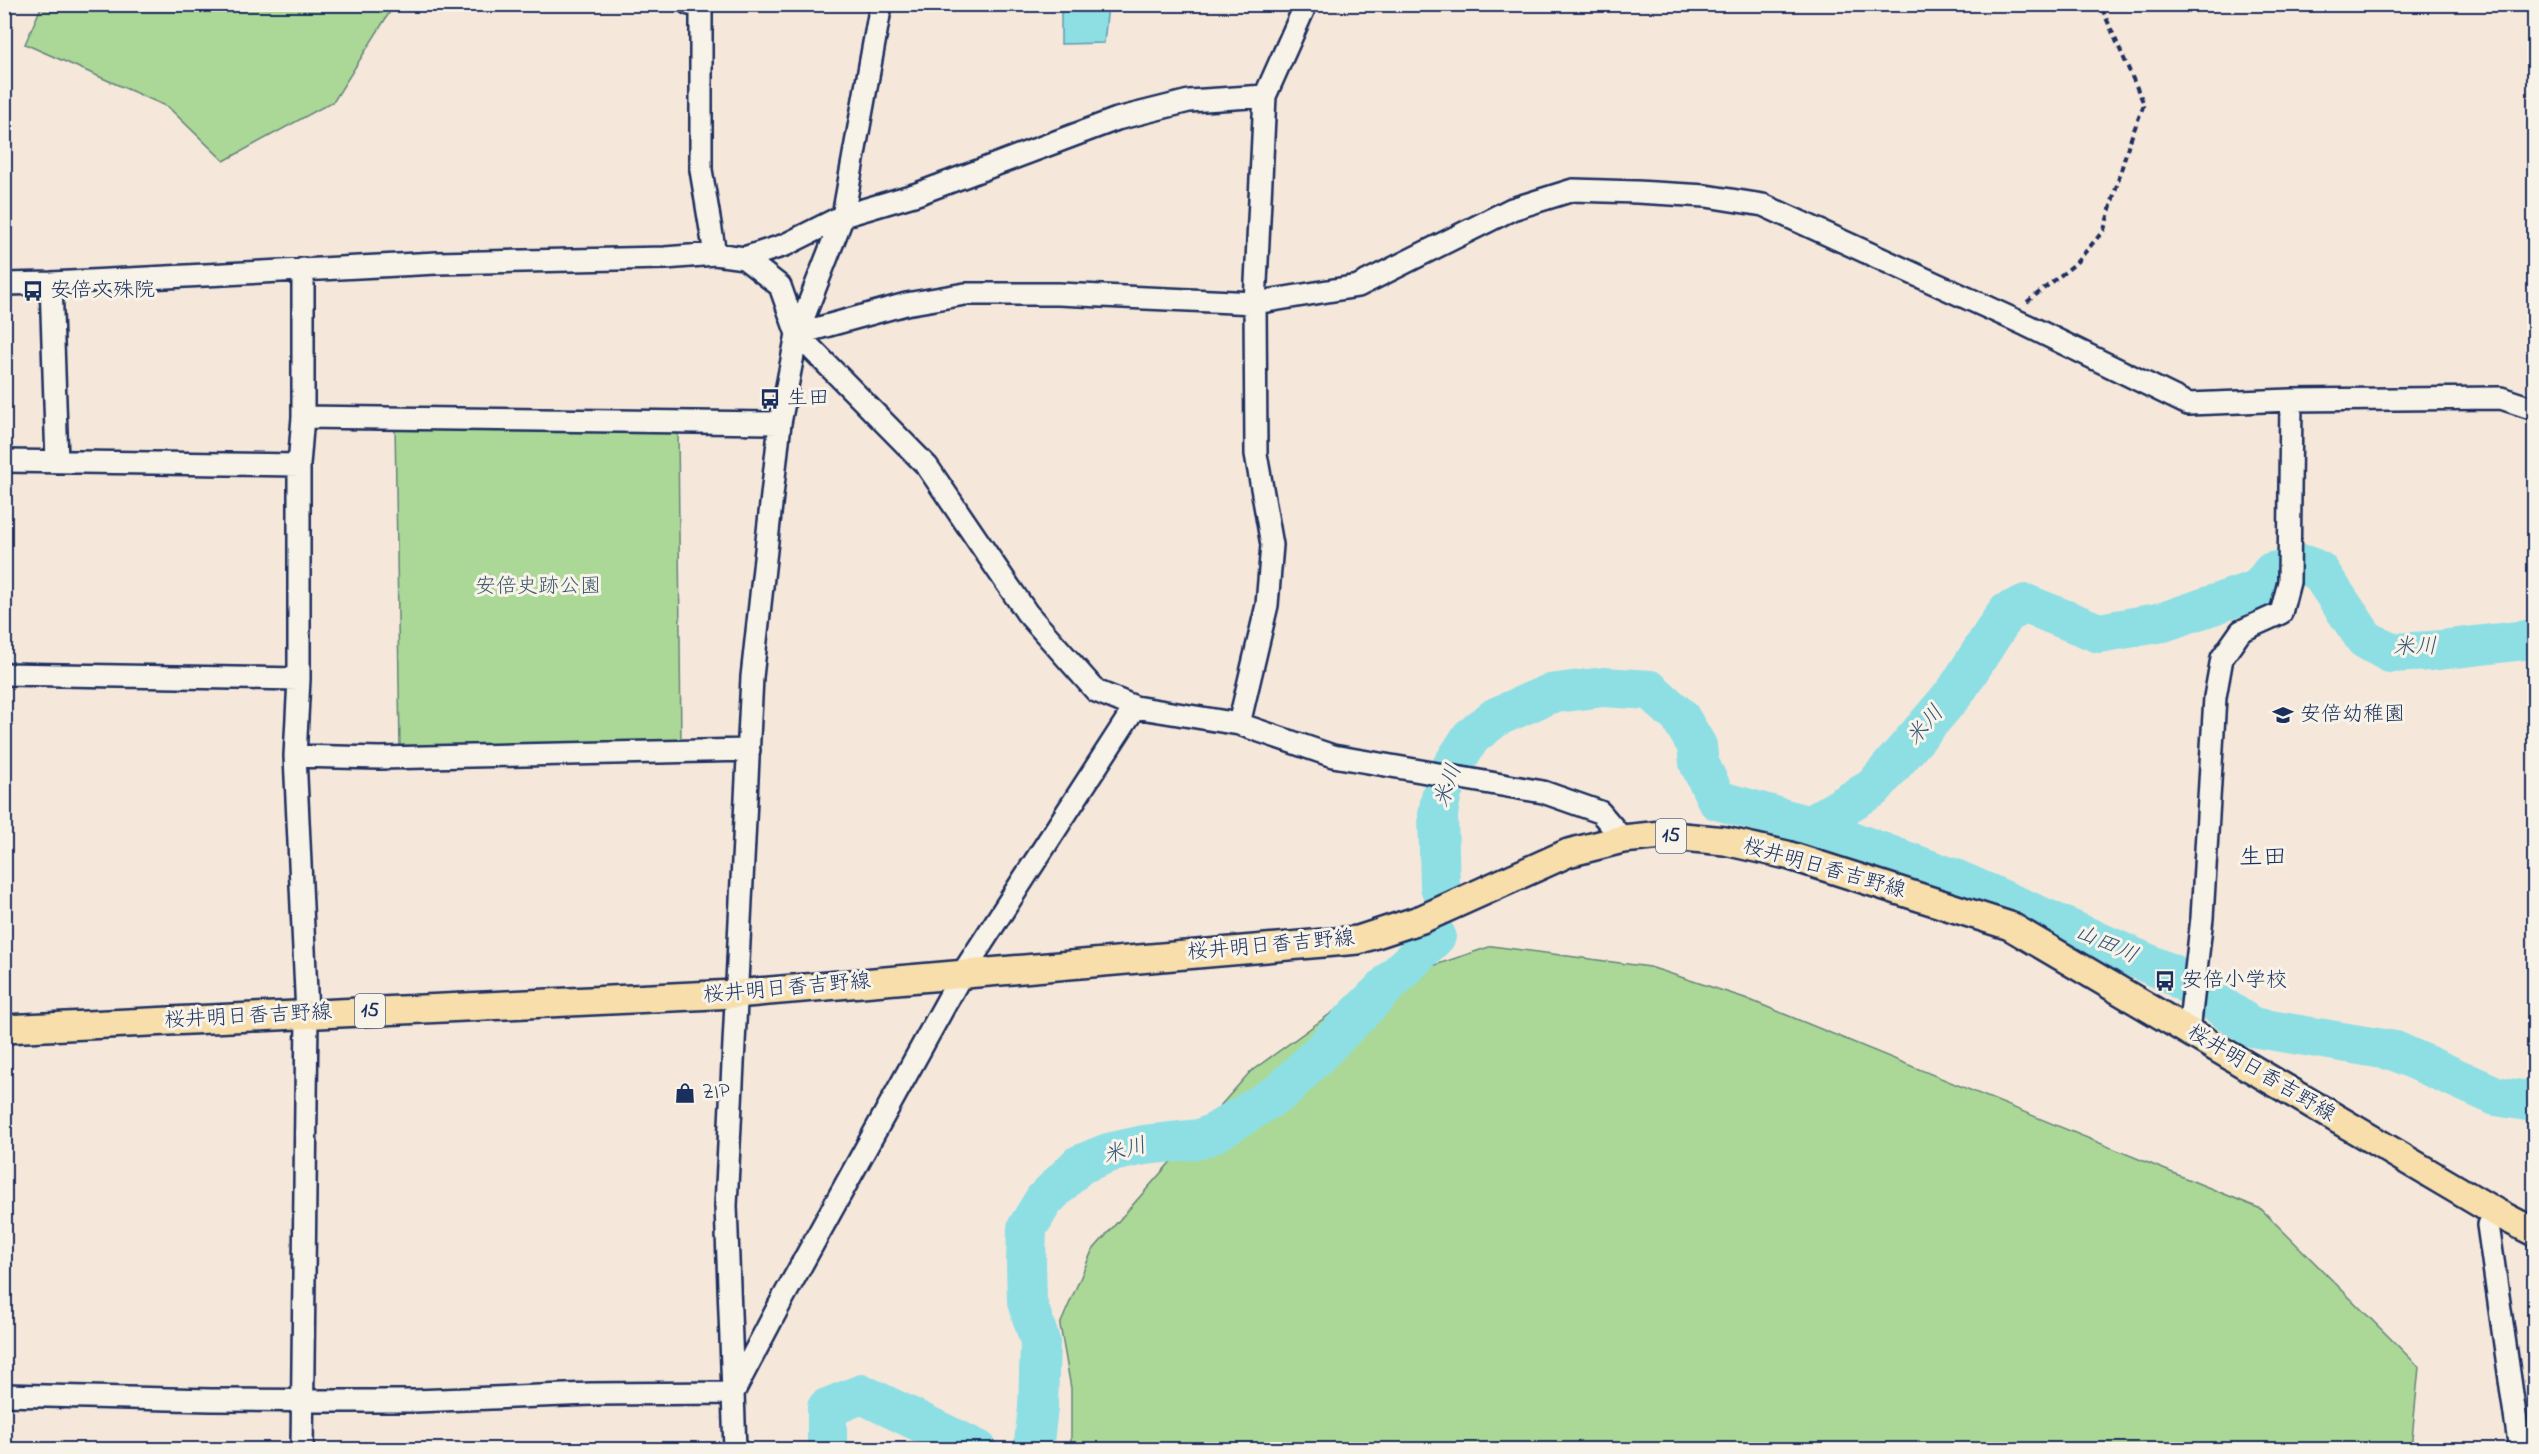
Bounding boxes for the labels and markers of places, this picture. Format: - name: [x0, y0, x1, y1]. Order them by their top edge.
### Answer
- place label: 安倍文殊院: [50, 276, 155, 306]
- bus stop icon: 安倍文殊院: [21, 279, 45, 303]
- place label: 生田: [787, 384, 829, 414]
- bus stop icon: 生田: [758, 387, 782, 411]
- place label: 安倍幼稚園: [2300, 700, 2405, 730]
- school or university icon: 安倍幼稚園: [2271, 703, 2295, 727]
- place label: 安倍小学校: [2182, 966, 2287, 996]
- bus stop icon: 安倍小学校: [2153, 969, 2177, 993]
- place label: ZIP: [702, 1078, 730, 1108]
- shop icon: ZIP: [673, 1081, 697, 1105]

